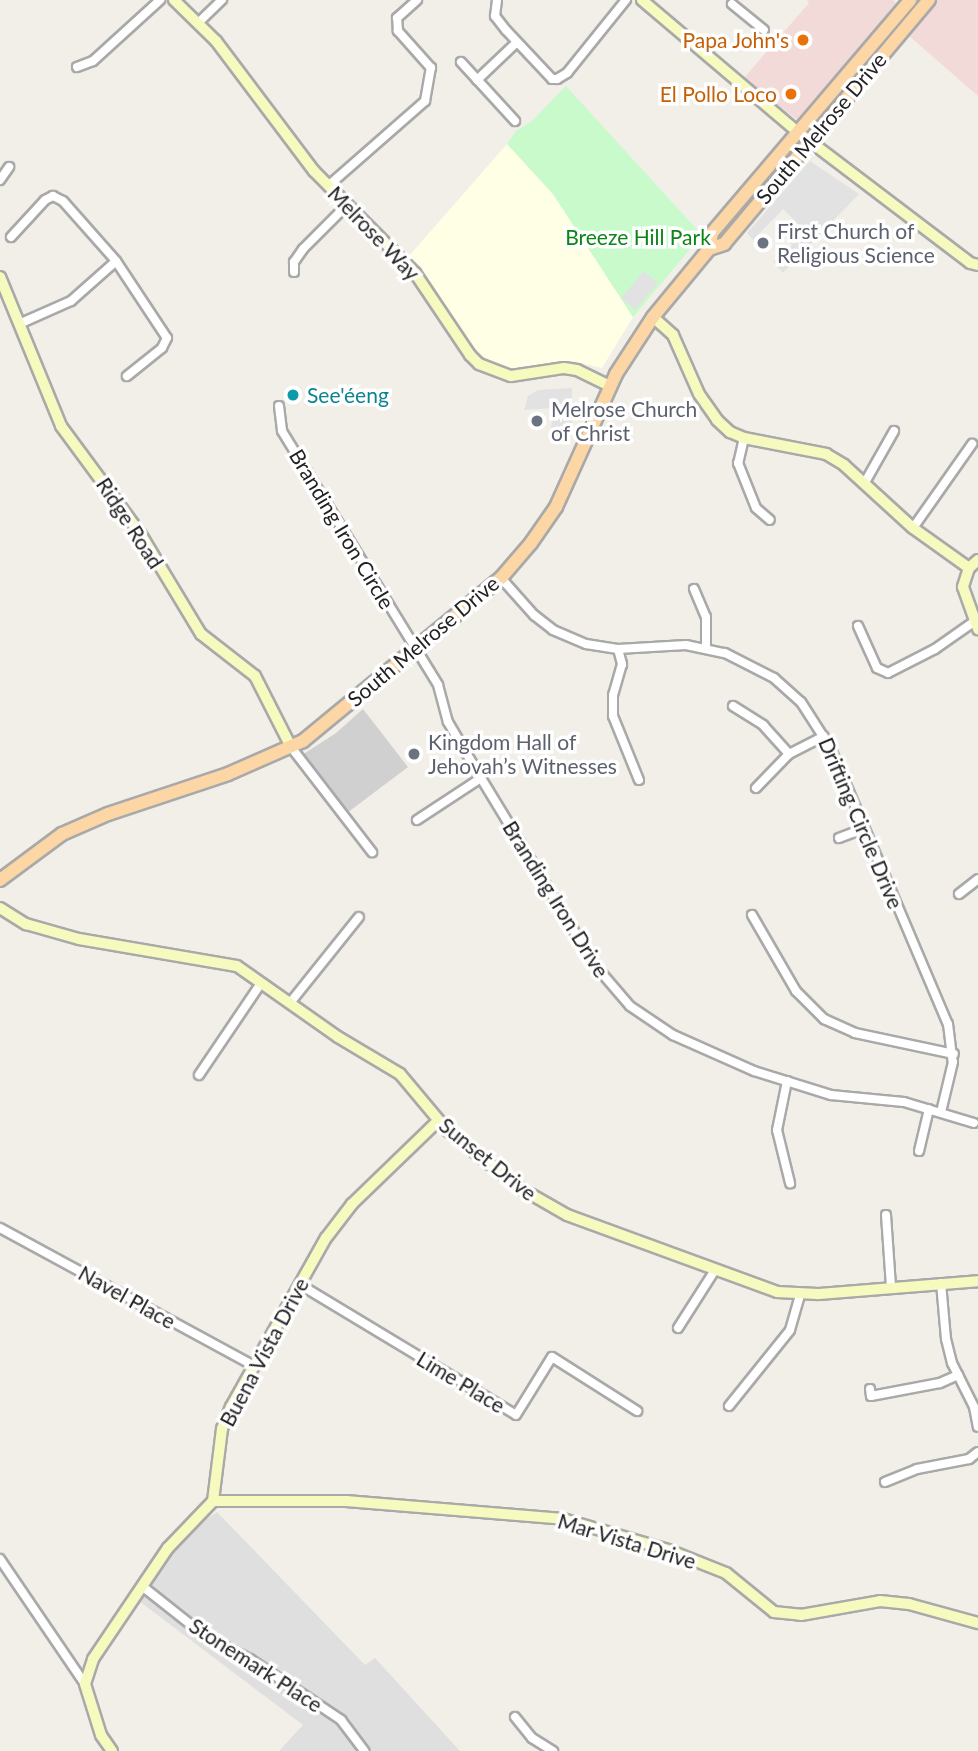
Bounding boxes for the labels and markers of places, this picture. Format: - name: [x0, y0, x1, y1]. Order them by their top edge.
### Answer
- place label: Papa John's: [682, 27, 789, 53]
- marker: Papa John's: [795, 32, 811, 48]
- place label: El Pollo Loco: [660, 81, 777, 107]
- marker: El Pollo Loco: [783, 86, 799, 102]
- place label: First Church of Religious Science: [777, 218, 935, 268]
- marker: First Church of Religious Science: [755, 235, 771, 251]
- place label: See'éeng: [307, 382, 389, 408]
- marker: See'éeng: [285, 387, 301, 403]
- place label: Melrose Church of Christ: [551, 396, 697, 446]
- marker: Melrose Church of Christ: [529, 413, 545, 429]
- place label: Kingdom Hall of Jehovah’s Witnesses: [428, 729, 617, 779]
- marker: Kingdom Hall of Jehovah’s Witnesses: [406, 746, 422, 762]

